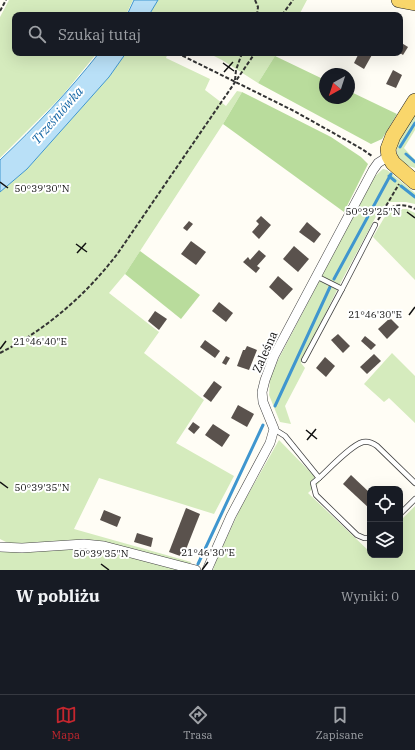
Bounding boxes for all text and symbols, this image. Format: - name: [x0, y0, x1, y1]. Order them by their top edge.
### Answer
- search box: [12, 12, 403, 56]
- icon: search: [26, 23, 48, 45]
- text: Szukaj tutaj: [58, 25, 141, 44]
- north arrow: [319, 68, 355, 104]
- water label: Trześniówka: [28, 83, 87, 148]
- text: 50°39'30"N: [15, 182, 70, 195]
- text: 50°39'25"N: [346, 205, 401, 218]
- text: 21°46'30"E: [348, 308, 402, 321]
- street label: Zaleśna: [249, 328, 281, 375]
- text: 21°46'40"E: [13, 335, 67, 348]
- text: 50°39'35"N: [15, 481, 70, 494]
- map controls: [367, 486, 403, 558]
- button: locate: [367, 486, 403, 522]
- button: layers: [367, 522, 403, 558]
- text: 21°46'30"E: [181, 546, 235, 559]
- text: 50°39'35"N: [74, 547, 129, 560]
- text: W pobliżu: [16, 585, 100, 607]
- text: Wyniki: 0: [341, 588, 399, 605]
- tab: Mapa: [52, 704, 80, 742]
- tab: Trasa: [183, 704, 213, 742]
- tab: Zapisane: [316, 704, 363, 742]

